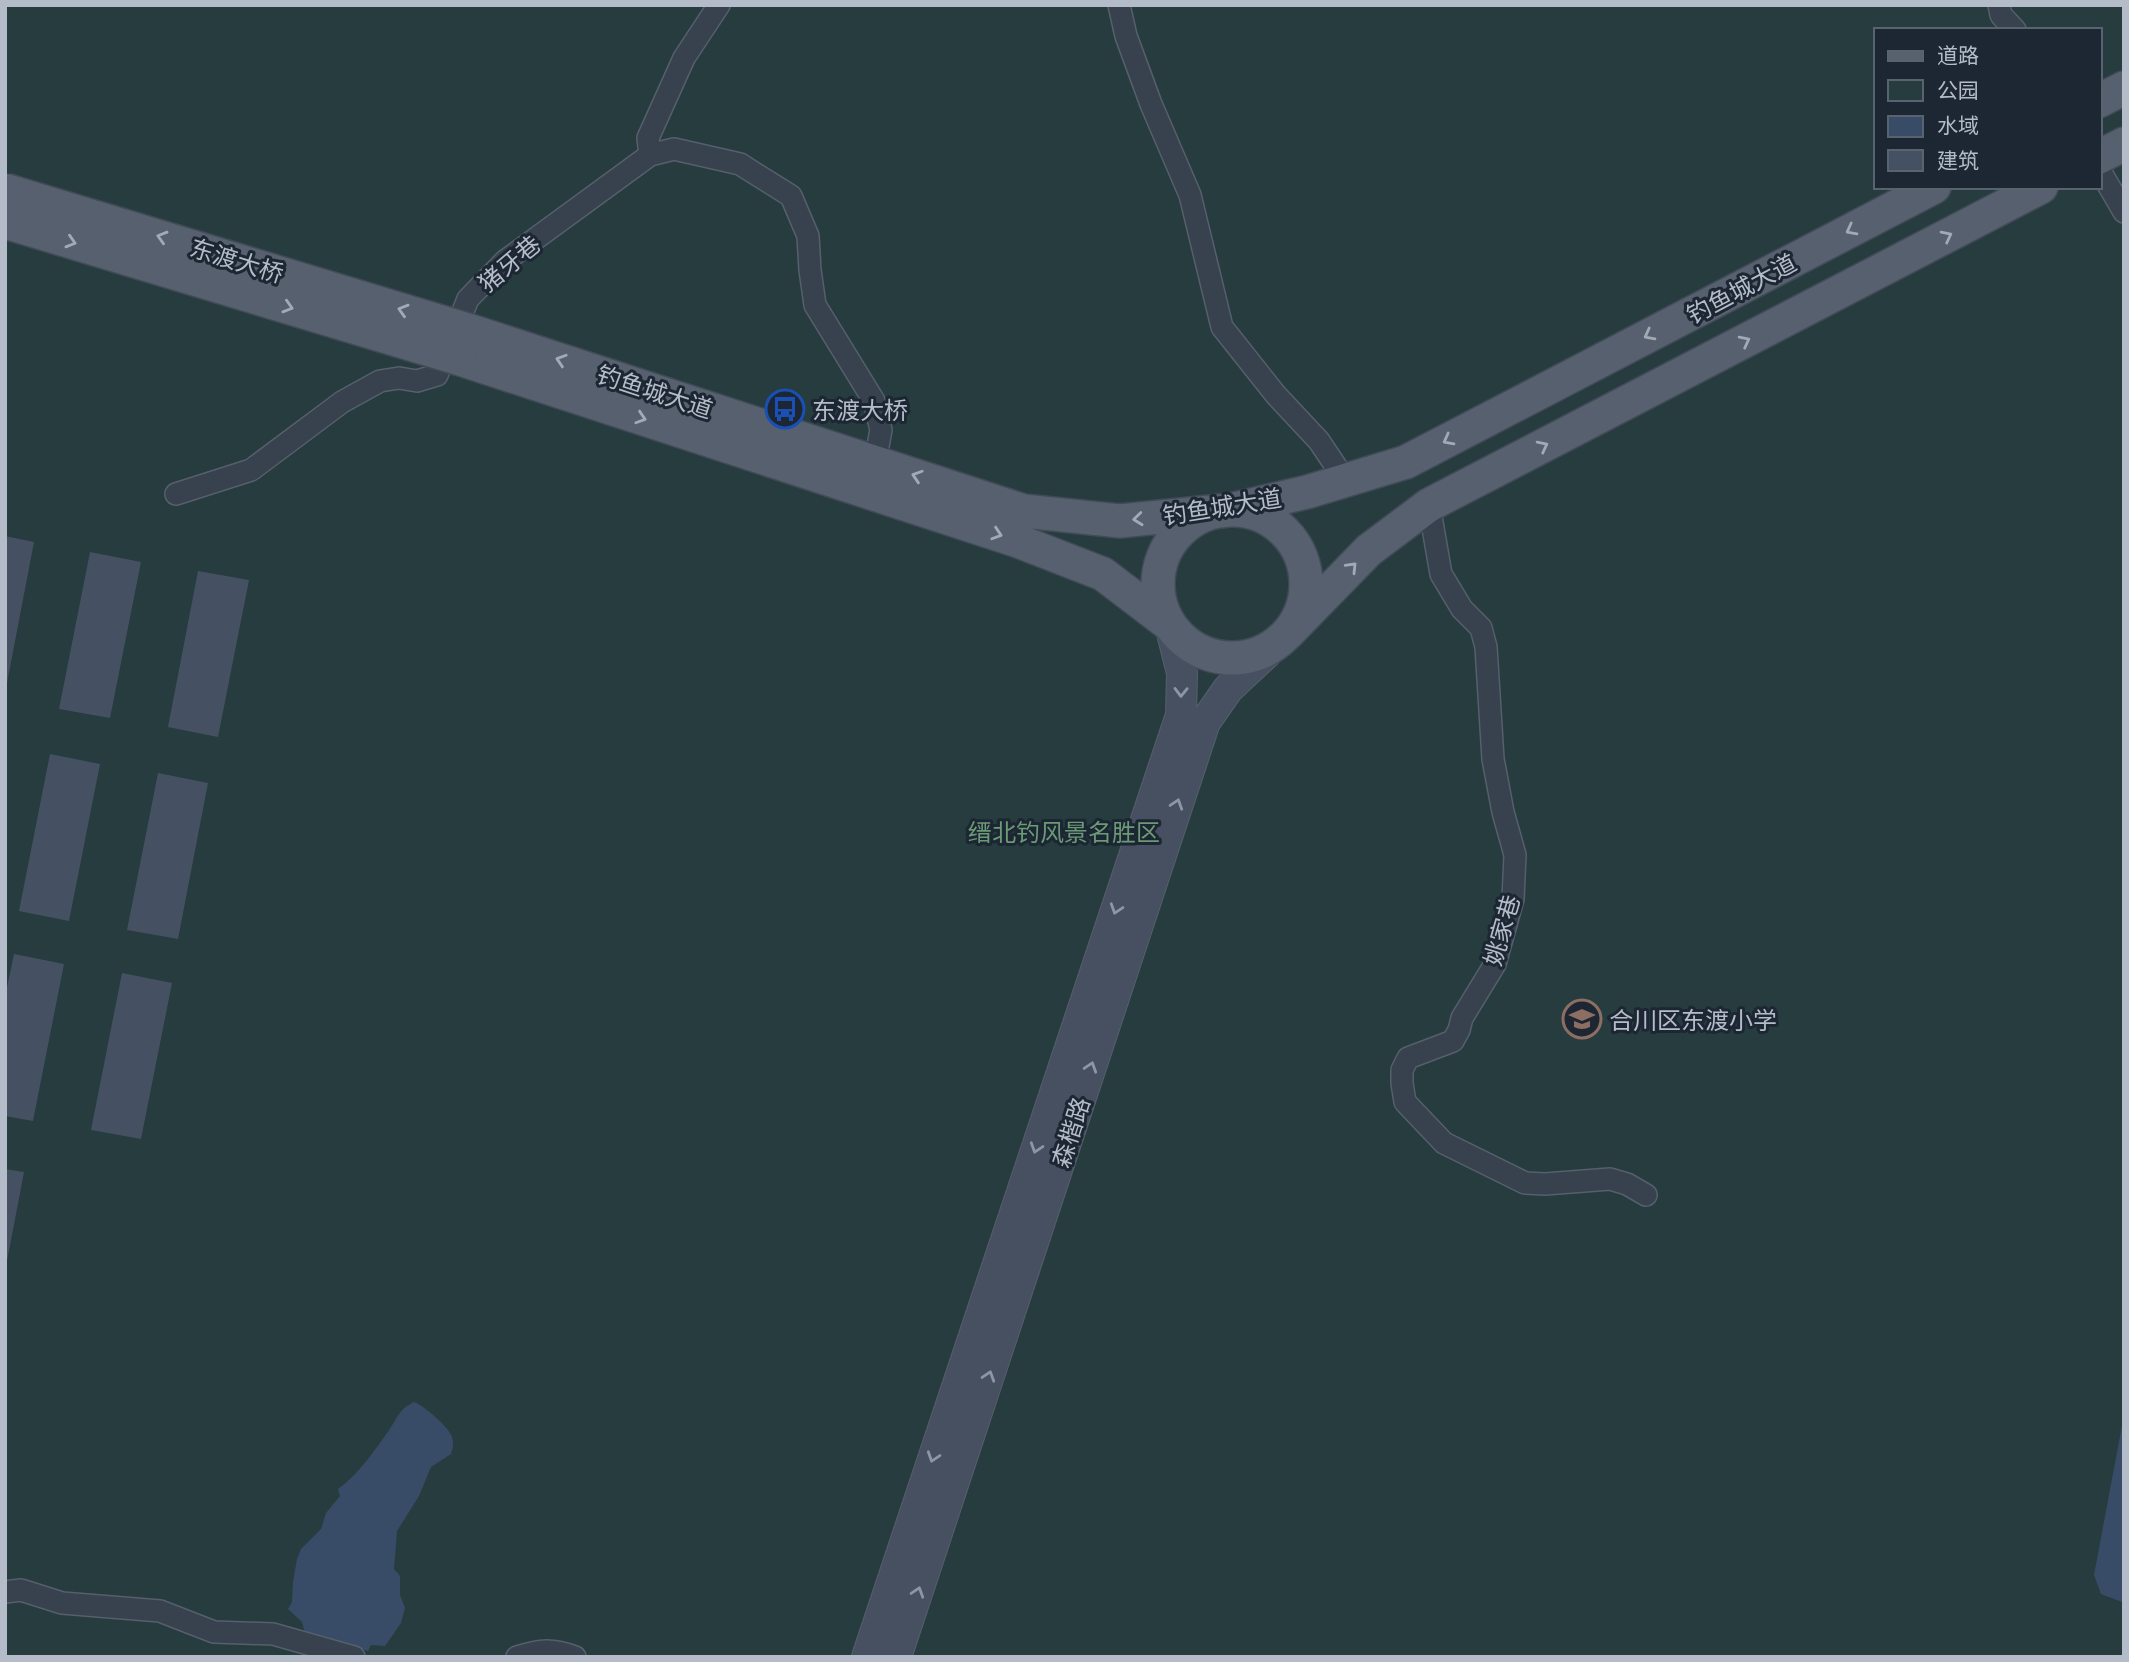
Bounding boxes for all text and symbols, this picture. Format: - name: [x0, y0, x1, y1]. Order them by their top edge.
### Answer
- legend: [1874, 28, 2101, 189]
- text: 道路: [1937, 42, 1979, 67]
- text: 公园: [1937, 77, 1979, 102]
- text: 水域: [1937, 112, 1979, 137]
- text: 建筑: [1937, 147, 1979, 172]
- one-way arrow: [1846, 222, 1858, 235]
- street label: 猪牙巷: [472, 229, 546, 297]
- one-way arrow: [156, 231, 168, 246]
- one-way arrow: [1940, 231, 1952, 244]
- street label: 东渡大桥: [187, 232, 287, 288]
- one-way arrow: [64, 233, 76, 248]
- street label: 钓鱼城大道: [1681, 247, 1801, 329]
- one-way arrow: [282, 299, 294, 314]
- one-way arrow: [397, 304, 409, 319]
- one-way arrow: [1644, 327, 1657, 341]
- one-way arrow: [1738, 336, 1750, 349]
- one-way arrow: [555, 354, 567, 368]
- street label: 钓鱼城大道: [593, 359, 717, 423]
- bus stop icon: 东渡大桥: [764, 388, 806, 430]
- place label: 东渡大桥: [812, 395, 908, 424]
- one-way arrow: [635, 410, 647, 425]
- one-way arrow: [1443, 432, 1455, 446]
- one-way arrow: [1536, 441, 1548, 454]
- one-way arrow: [911, 470, 923, 484]
- street label: 钓鱼城大道: [1160, 482, 1284, 530]
- one-way arrow: [1132, 511, 1143, 526]
- one-way arrow: [991, 526, 1003, 541]
- one-way arrow: [1344, 562, 1357, 575]
- one-way arrow: [1173, 687, 1189, 698]
- one-way arrow: [1169, 798, 1184, 810]
- park label: 缙北钓风景名胜区: [968, 817, 1160, 846]
- street label: 姚家巷: [1477, 891, 1525, 969]
- one-way arrow: [1110, 903, 1124, 915]
- school or university icon: 合川区东渡小学: [1561, 998, 1603, 1040]
- place label: 合川区东渡小学: [1609, 1005, 1777, 1034]
- one-way arrow: [1083, 1061, 1097, 1073]
- street label: 森楷路: [1045, 1093, 1095, 1171]
- one-way arrow: [1030, 1142, 1044, 1154]
- one-way arrow: [981, 1370, 995, 1382]
- one-way arrow: [927, 1451, 942, 1463]
- one-way arrow: [910, 1586, 924, 1599]

